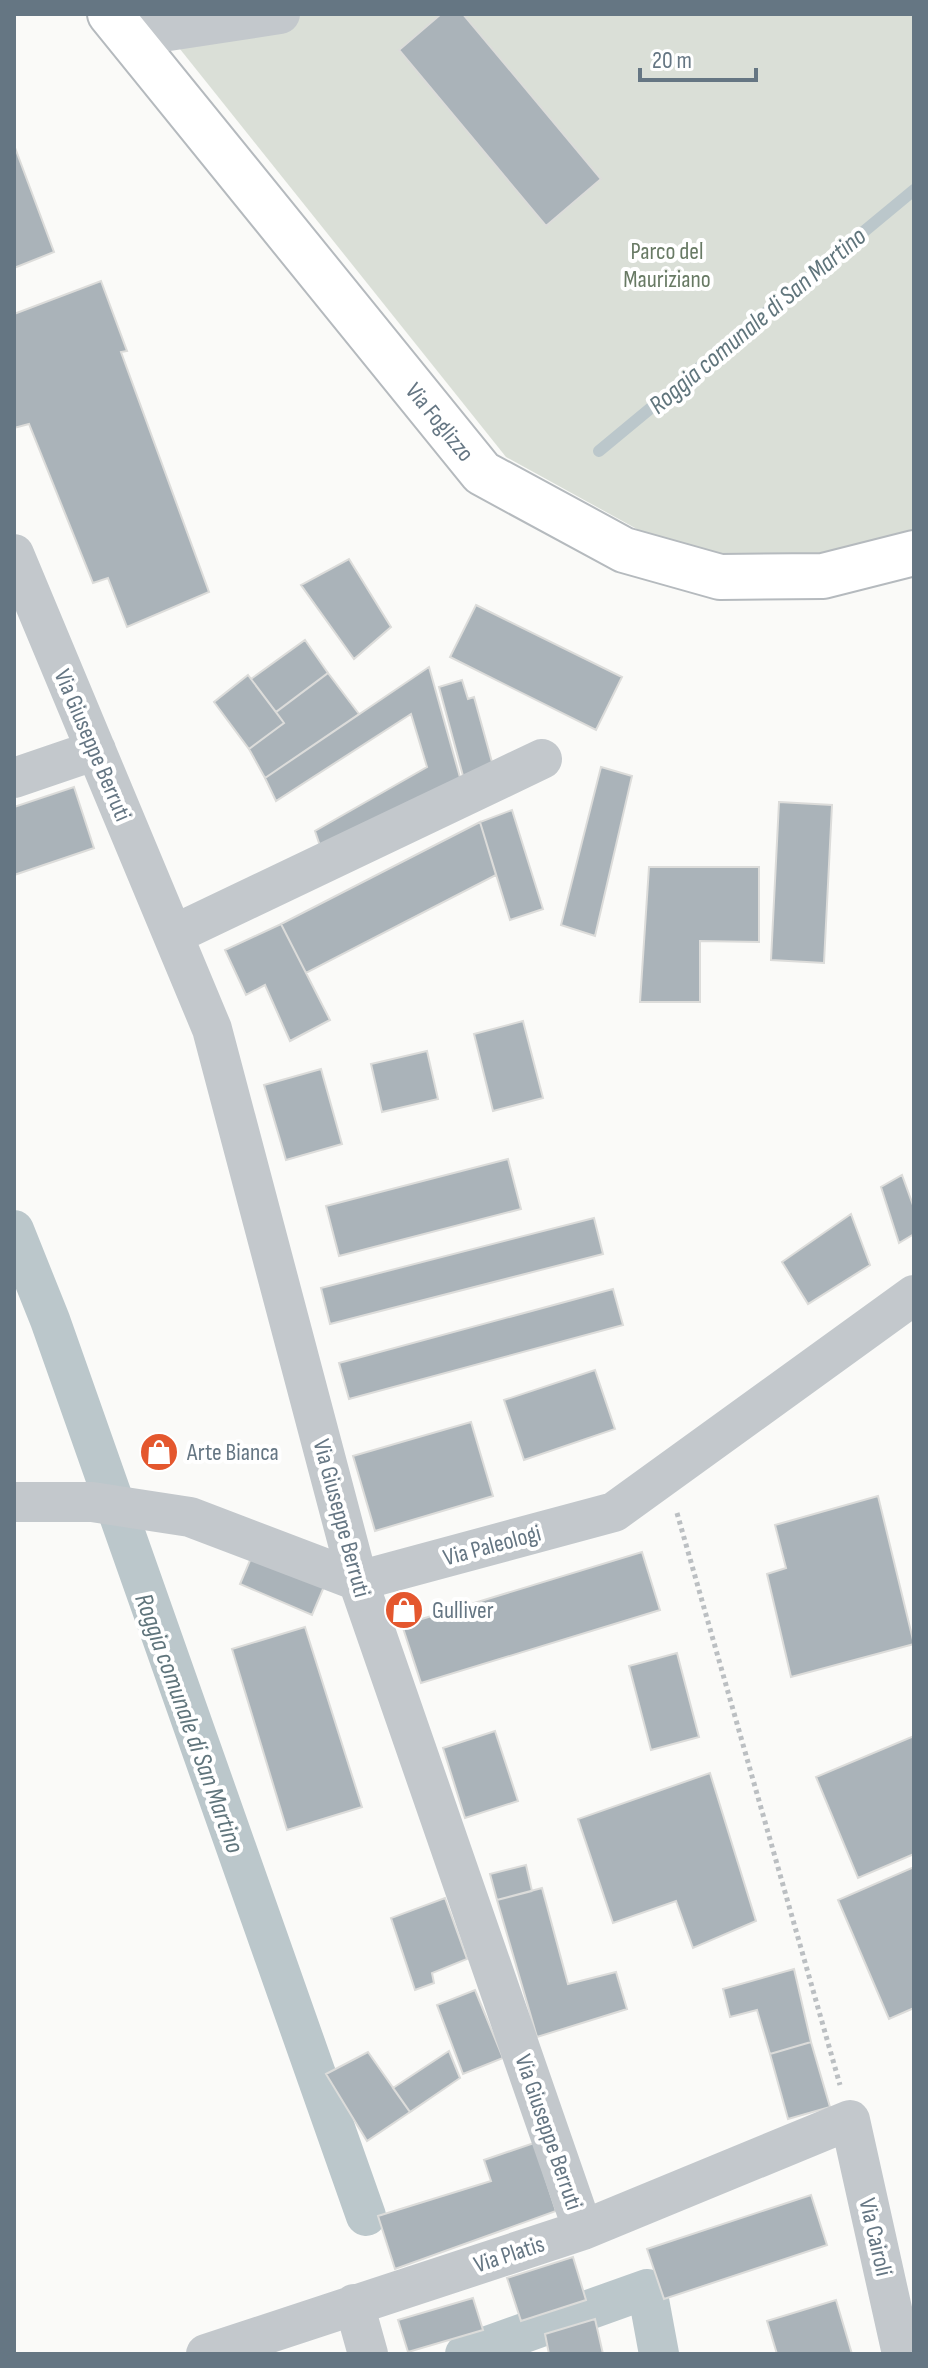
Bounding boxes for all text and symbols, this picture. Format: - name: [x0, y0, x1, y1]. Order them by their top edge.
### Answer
- scale bar: [640, 32, 756, 82]
- text: 20 m: [652, 46, 692, 75]
- water label: Roggia comunale di San Martino: [643, 221, 873, 421]
- park label: Parco del Mauriziano: [623, 237, 711, 294]
- street label: Via Foglizzo: [399, 377, 480, 468]
- street label: Via Giuseppe Berruti: [47, 665, 138, 826]
- shop icon: Arte Bianca: [138, 1431, 180, 1473]
- street label: Via Giuseppe Berruti: [306, 1436, 377, 1600]
- place label: Arte Bianca: [186, 1438, 279, 1467]
- street label: Via Paleologi: [440, 1519, 544, 1572]
- shop icon: Gulliver: [383, 1589, 425, 1631]
- water label: Roggia comunale di San Martino: [127, 1590, 250, 1858]
- place label: Gulliver: [432, 1596, 494, 1625]
- street label: Via Giuseppe Berruti: [508, 2051, 589, 2214]
- street label: Via Cairoli: [852, 2195, 899, 2279]
- street label: Via Platis: [470, 2229, 548, 2279]

